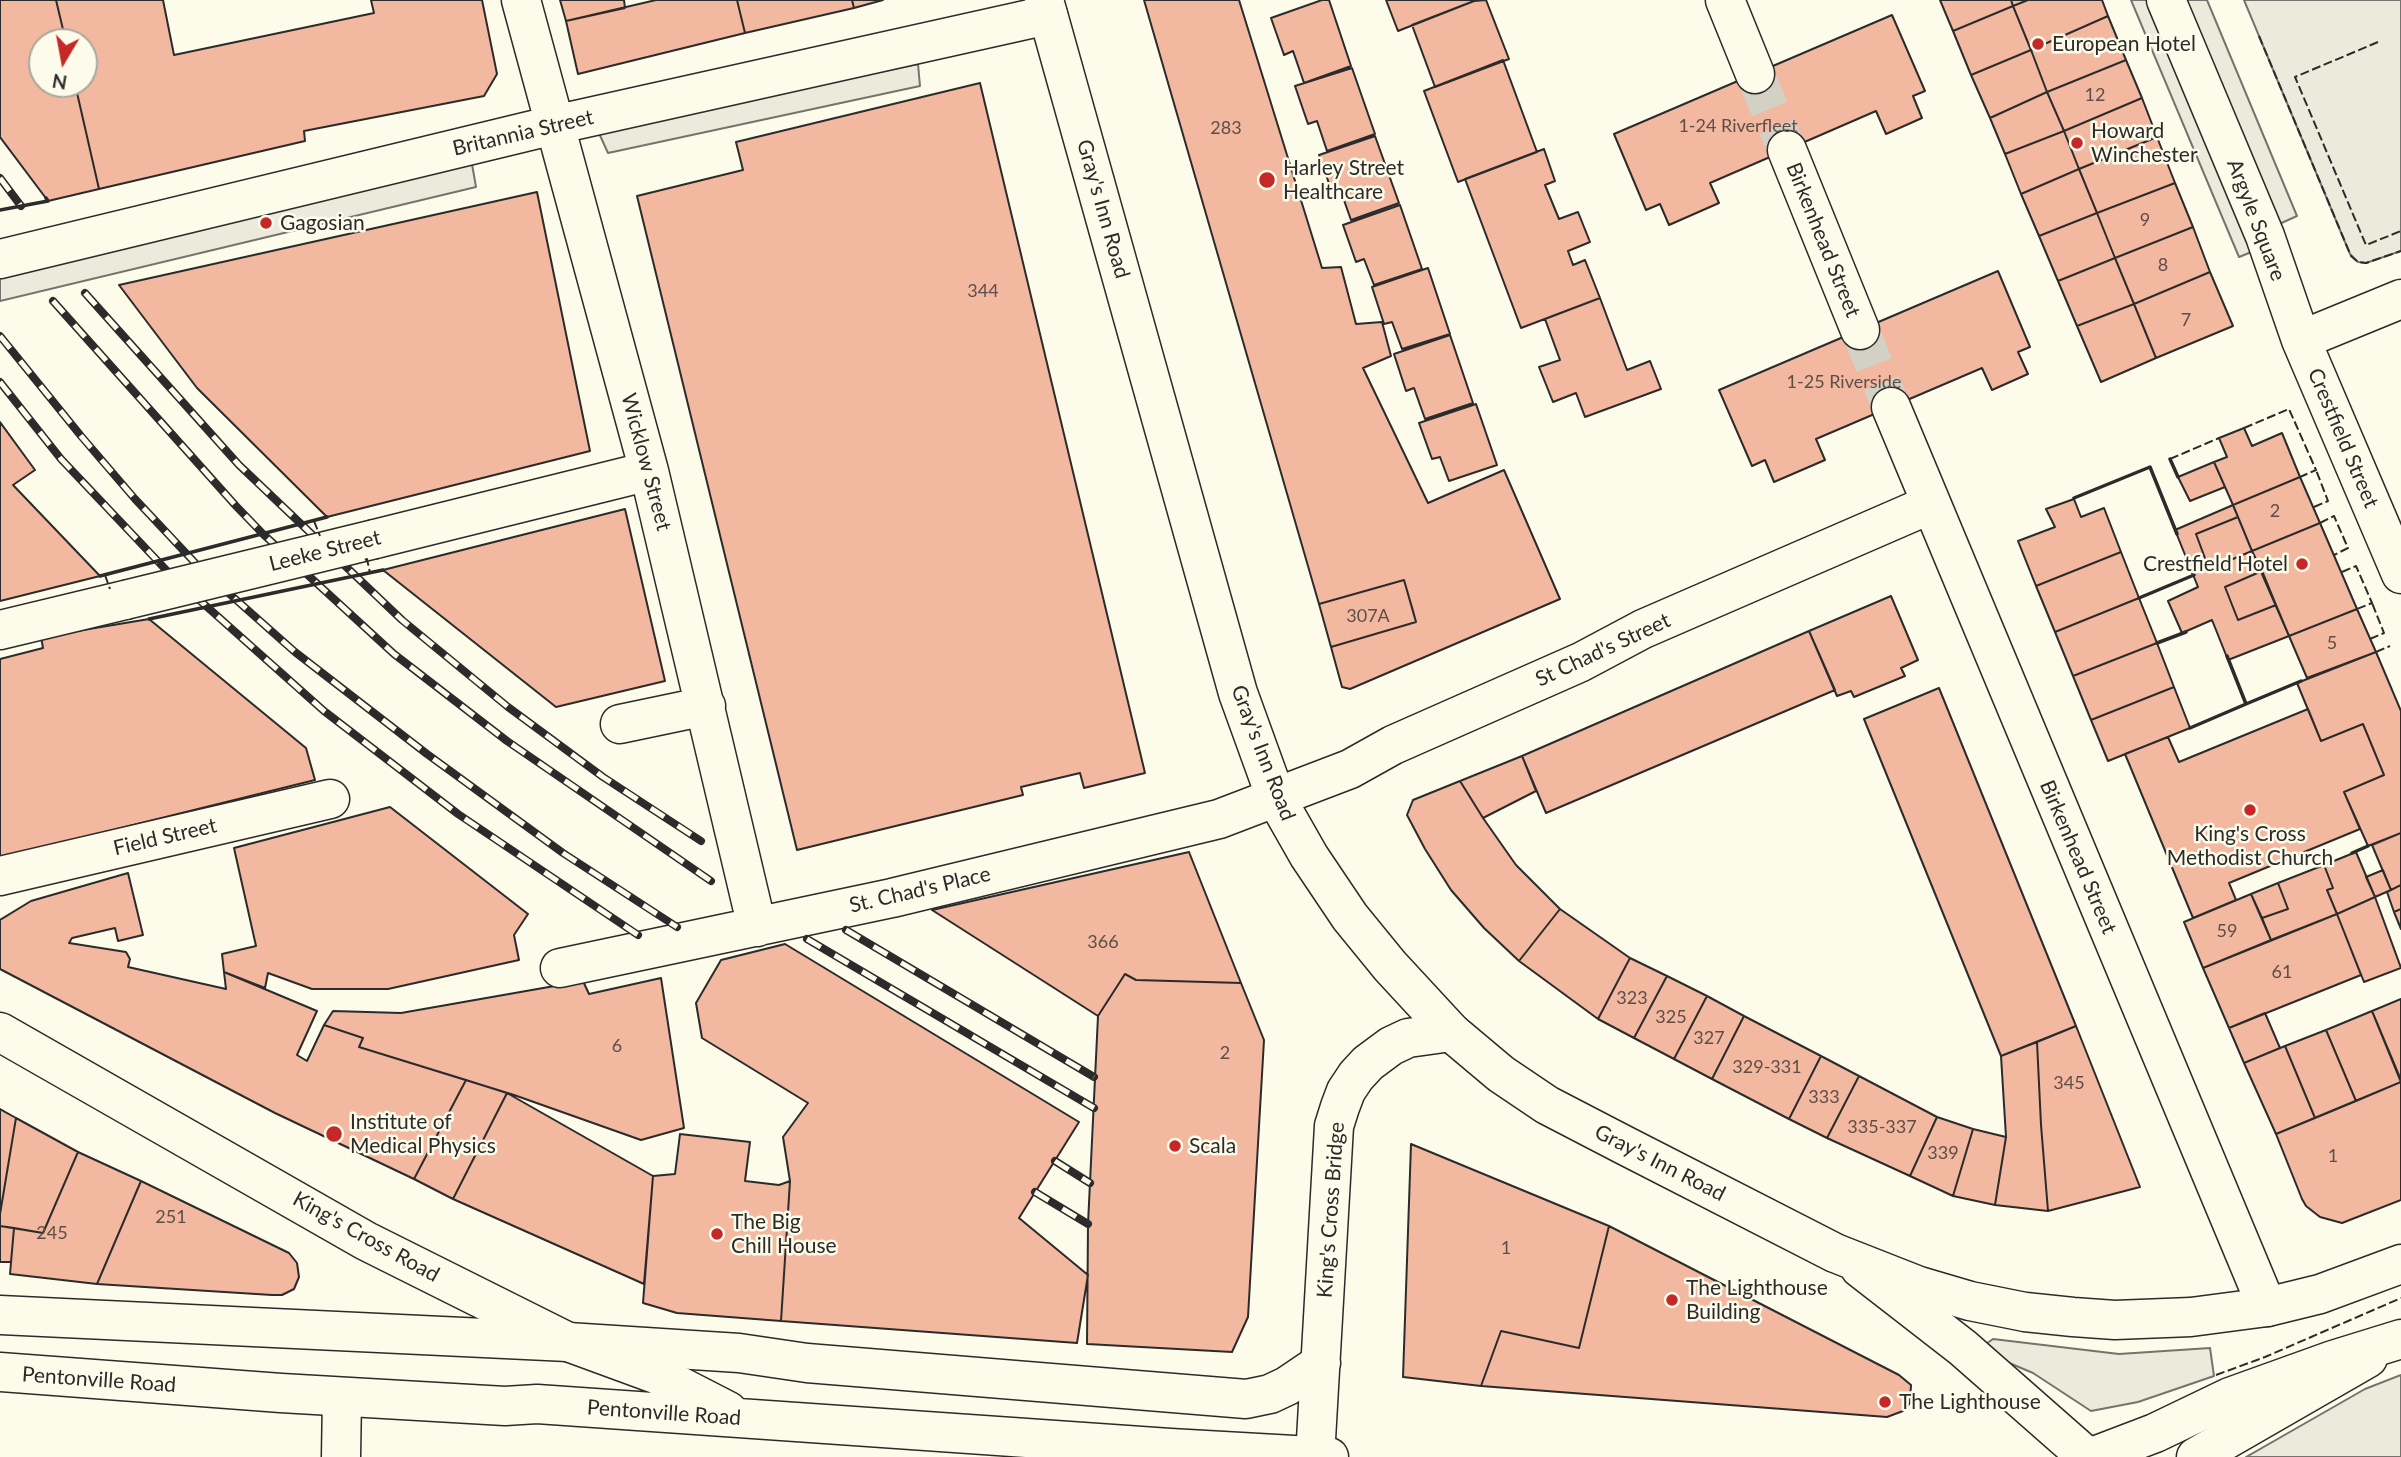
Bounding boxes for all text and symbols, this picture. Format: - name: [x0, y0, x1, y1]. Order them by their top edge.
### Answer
- north arrow: [28, 28, 98, 98]
- place label: European Hotel: [2052, 31, 2196, 57]
- marker: European Hotel: [2030, 36, 2046, 52]
- text: N: [50, 70, 69, 95]
- house number: 12: [2085, 84, 2105, 106]
- street label: Britannia Street: [450, 105, 596, 161]
- house number: 1-24 Riverfleet: [1678, 115, 1798, 137]
- house number: 283: [1210, 117, 1242, 139]
- place label: Howard Winchester: [2091, 118, 2198, 168]
- marker: Howard Winchester: [2069, 135, 2085, 151]
- street label: Gray's Inn Road: [1071, 137, 1135, 281]
- place label: Harley Street Healthcare: [1283, 155, 1404, 205]
- street label: Argyle Square: [2221, 156, 2291, 284]
- street label: Birkenhead Street: [1780, 159, 1866, 321]
- marker: Harley Street Healthcare: [1257, 170, 1277, 190]
- house number: 9: [2140, 209, 2150, 231]
- place label: Gagosian: [280, 210, 365, 236]
- marker: Gagosian: [258, 215, 274, 231]
- house number: 8: [2158, 254, 2168, 276]
- house number: 344: [967, 280, 999, 302]
- house number: 7: [2181, 309, 2191, 331]
- street label: Crestfield Street: [2302, 364, 2384, 512]
- house number: 1-25 Riverside: [1787, 371, 1901, 393]
- street label: Wicklow Street: [616, 391, 676, 533]
- house number: 2: [2270, 500, 2280, 522]
- street label: Leeke Street: [267, 525, 383, 577]
- place label: Crestfield Hotel: [2143, 551, 2288, 577]
- marker: Crestfield Hotel: [2294, 556, 2310, 572]
- house number: 307A: [1346, 605, 1390, 627]
- street label: St Chad's Street: [1532, 608, 1674, 692]
- house number: 5: [2327, 632, 2337, 654]
- street label: Gray's Inn Road: [1226, 682, 1300, 824]
- street label: Birkenhead Street: [2034, 776, 2122, 938]
- marker: King's Cross Methodist Church: [2242, 802, 2258, 818]
- street label: Field Street: [111, 813, 219, 861]
- place label: King's Cross Methodist Church: [2167, 821, 2333, 871]
- street label: St. Chad's Place: [847, 862, 993, 918]
- house number: 59: [2217, 920, 2237, 942]
- house number: 366: [1087, 931, 1119, 953]
- house number: 61: [2272, 961, 2292, 983]
- house number: 323: [1616, 987, 1648, 1009]
- house number: 325: [1655, 1006, 1687, 1028]
- house number: 327: [1693, 1027, 1725, 1049]
- house number: 6: [612, 1035, 622, 1057]
- house number: 2: [1220, 1042, 1230, 1064]
- house number: 329-331: [1732, 1056, 1802, 1078]
- house number: 345: [2053, 1072, 2085, 1094]
- house number: 333: [1808, 1086, 1840, 1108]
- place label: Institute of Medical Physics: [350, 1109, 496, 1159]
- house number: 335-337: [1847, 1116, 1917, 1138]
- street label: Gray's Inn Road: [1590, 1119, 1730, 1207]
- street label: King's Cross Bridge: [1312, 1121, 1350, 1299]
- marker: Institute of Medical Physics: [324, 1124, 344, 1144]
- place label: Scala: [1189, 1133, 1236, 1159]
- marker: Scala: [1167, 1138, 1183, 1154]
- house number: 339: [1927, 1142, 1959, 1164]
- house number: 1: [2328, 1145, 2338, 1167]
- street label: King's Cross Road: [288, 1186, 444, 1288]
- house number: 251: [155, 1206, 187, 1228]
- place label: The Big Chill House: [731, 1209, 837, 1259]
- house number: 245: [36, 1222, 68, 1244]
- marker: The Big Chill House: [709, 1226, 725, 1242]
- house number: 1: [1501, 1237, 1511, 1259]
- place label: The Lighthouse Building: [1686, 1275, 1828, 1325]
- marker: The Lighthouse Building: [1664, 1292, 1680, 1308]
- street label: Pentonville Road: [21, 1362, 177, 1398]
- place label: The Lighthouse: [1899, 1389, 2041, 1415]
- marker: The Lighthouse: [1877, 1394, 1893, 1410]
- street label: Pentonville Road: [586, 1395, 742, 1431]

